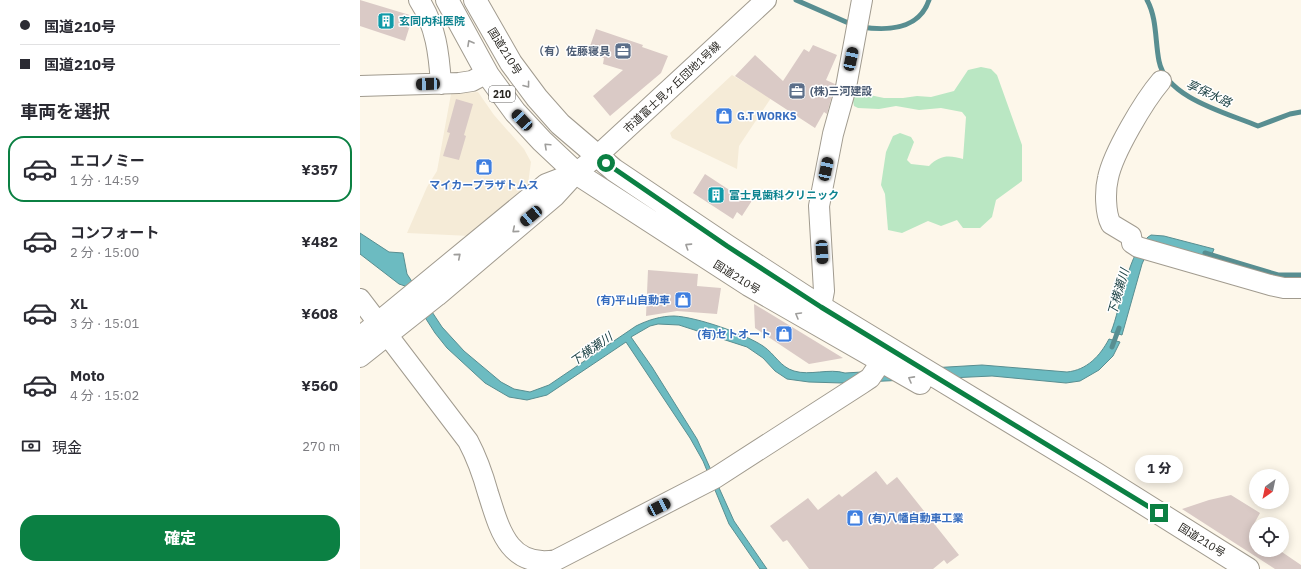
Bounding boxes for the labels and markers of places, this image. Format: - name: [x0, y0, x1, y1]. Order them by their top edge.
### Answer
- building icon: 玄同内科医院: [376, 11, 396, 31]
- place label: 玄同内科医院: [399, 14, 465, 28]
- office icon: （有）佐藤寝具: [613, 41, 633, 61]
- place label: （有）佐藤寝具: [533, 44, 610, 58]
- office icon: (株)三河建設: [787, 81, 807, 101]
- place label: (株)三河建設: [810, 84, 872, 98]
- shop icon: G.T WORKS: [714, 106, 734, 126]
- place label: G.T WORKS: [737, 109, 797, 123]
- shop icon: マイカープラザトムス: [474, 157, 494, 177]
- place label: マイカープラザトムス: [429, 178, 539, 192]
- building icon: 富士見歯科クリニック: [706, 185, 726, 205]
- place label: 富士見歯科クリニック: [729, 188, 839, 202]
- shop icon: (有)平山自動車: [673, 290, 693, 310]
- place label: (有)平山自動車: [597, 293, 670, 307]
- shop icon: (有)セトオート: [774, 324, 794, 344]
- place label: (有)セトオート: [698, 327, 771, 341]
- shop icon: (有)八幡自動車工業: [845, 508, 865, 528]
- place label: (有)八幡自動車工業: [868, 511, 963, 525]

